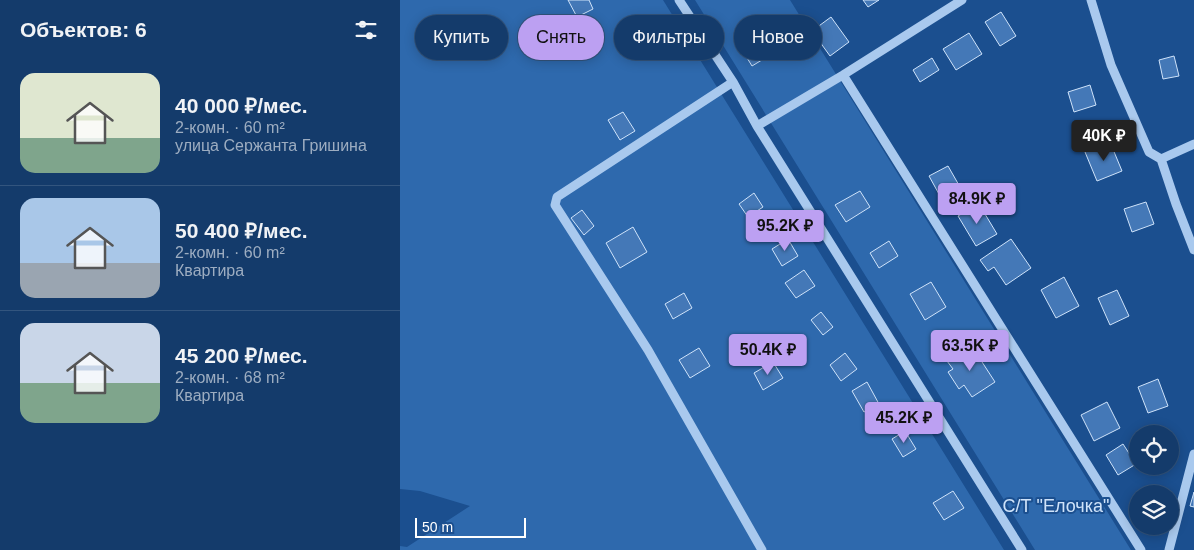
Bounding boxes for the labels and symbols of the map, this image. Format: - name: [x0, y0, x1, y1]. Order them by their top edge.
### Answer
- pin: 40K ₽: [1069, 120, 1139, 162]
- pin: 84.9K ₽: [931, 182, 1023, 225]
- pin: 95.2K ₽: [739, 210, 831, 252]
- pin: 63.5K ₽: [924, 330, 1016, 372]
- pin: 50.4K ₽: [722, 334, 814, 376]
- pin: 45.2K ₽: [858, 402, 950, 444]
- park label: С/Т "Елочка": [1003, 496, 1109, 516]
- scale bar: [415, 515, 526, 538]

